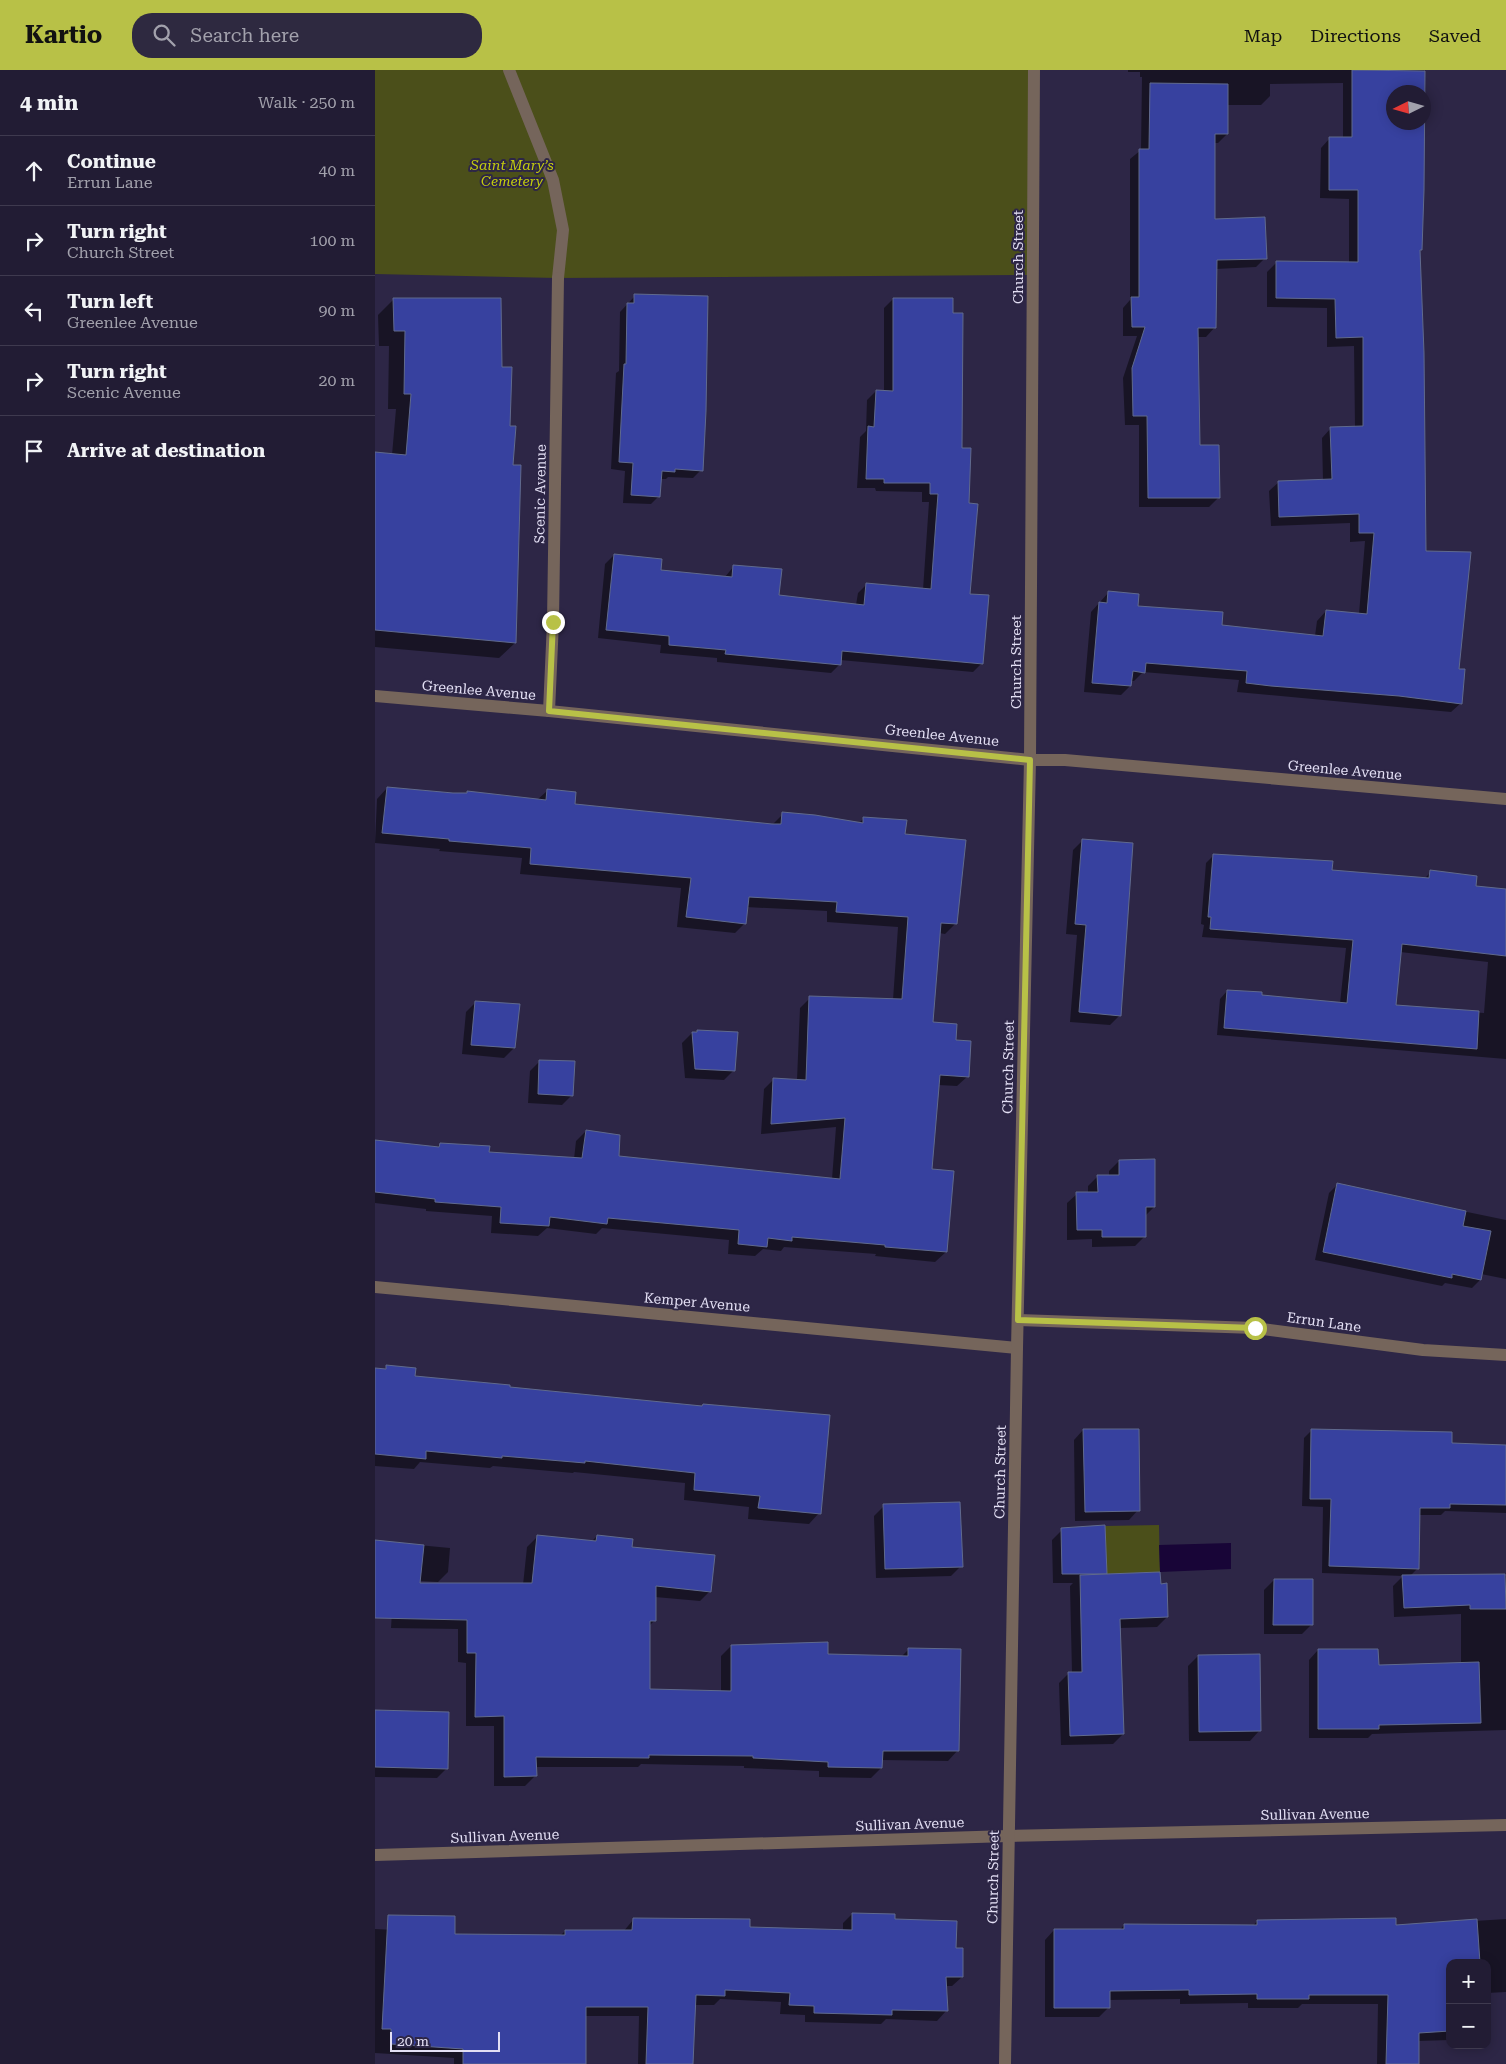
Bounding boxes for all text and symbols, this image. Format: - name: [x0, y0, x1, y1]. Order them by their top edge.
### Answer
- search box: [132, 13, 482, 58]
- text: Kartio: [25, 21, 102, 49]
- icon: search: [150, 21, 178, 49]
- text: Search here: [190, 24, 299, 47]
- text: Map: [1244, 25, 1282, 46]
- text: Directions: [1310, 25, 1401, 46]
- text: Saved: [1429, 25, 1481, 46]
- north arrow: [1386, 85, 1431, 130]
- text: 4 min: [20, 91, 78, 115]
- text: Walk · 250 m: [258, 93, 355, 112]
- text: Continue: [67, 150, 156, 173]
- icon: ahead: [20, 157, 48, 185]
- park label: Saint Mary’s Cemetery: [469, 157, 554, 189]
- text: 40 m: [318, 161, 355, 180]
- text: Errun Lane: [67, 173, 153, 192]
- street label: Church Street: [1010, 210, 1026, 304]
- text: Turn right: [67, 220, 167, 243]
- icon: right: [20, 227, 48, 255]
- text: 100 m: [309, 231, 355, 250]
- text: Church Street: [67, 243, 174, 262]
- text: Turn left: [67, 290, 153, 313]
- icon: left: [20, 297, 48, 325]
- text: 90 m: [318, 301, 355, 320]
- text: Greenlee Avenue: [67, 313, 198, 332]
- text: Turn right: [67, 360, 167, 383]
- icon: right: [20, 367, 48, 395]
- text: 20 m: [318, 371, 355, 390]
- text: Scenic Avenue: [67, 383, 181, 402]
- icon: arrive: [20, 437, 48, 465]
- text: Arrive at destination: [67, 439, 265, 462]
- street label: Scenic Avenue: [531, 444, 549, 544]
- route end: [542, 611, 565, 634]
- street label: Church Street: [1008, 615, 1024, 709]
- street label: Greenlee Avenue: [421, 677, 537, 703]
- street label: Greenlee Avenue: [884, 721, 1000, 749]
- street label: Greenlee Avenue: [1287, 757, 1403, 783]
- street label: Church Street: [999, 1020, 1017, 1114]
- street label: Kemper Avenue: [643, 1289, 751, 1315]
- street label: Errun Lane: [1286, 1309, 1363, 1335]
- route start: [1244, 1317, 1267, 1340]
- street label: Church Street: [991, 1425, 1009, 1519]
- street label: Sullivan Avenue: [1260, 1805, 1370, 1823]
- street label: Sullivan Avenue: [855, 1814, 965, 1834]
- street label: Sullivan Avenue: [450, 1826, 560, 1846]
- street label: Church Street: [984, 1830, 1002, 1924]
- map controls: [1446, 1959, 1491, 2049]
- button: +: [1446, 1959, 1491, 2004]
- button: −: [1446, 2004, 1491, 2049]
- scale bar: [390, 2029, 500, 2052]
- text: 20 m: [397, 2033, 429, 2049]

